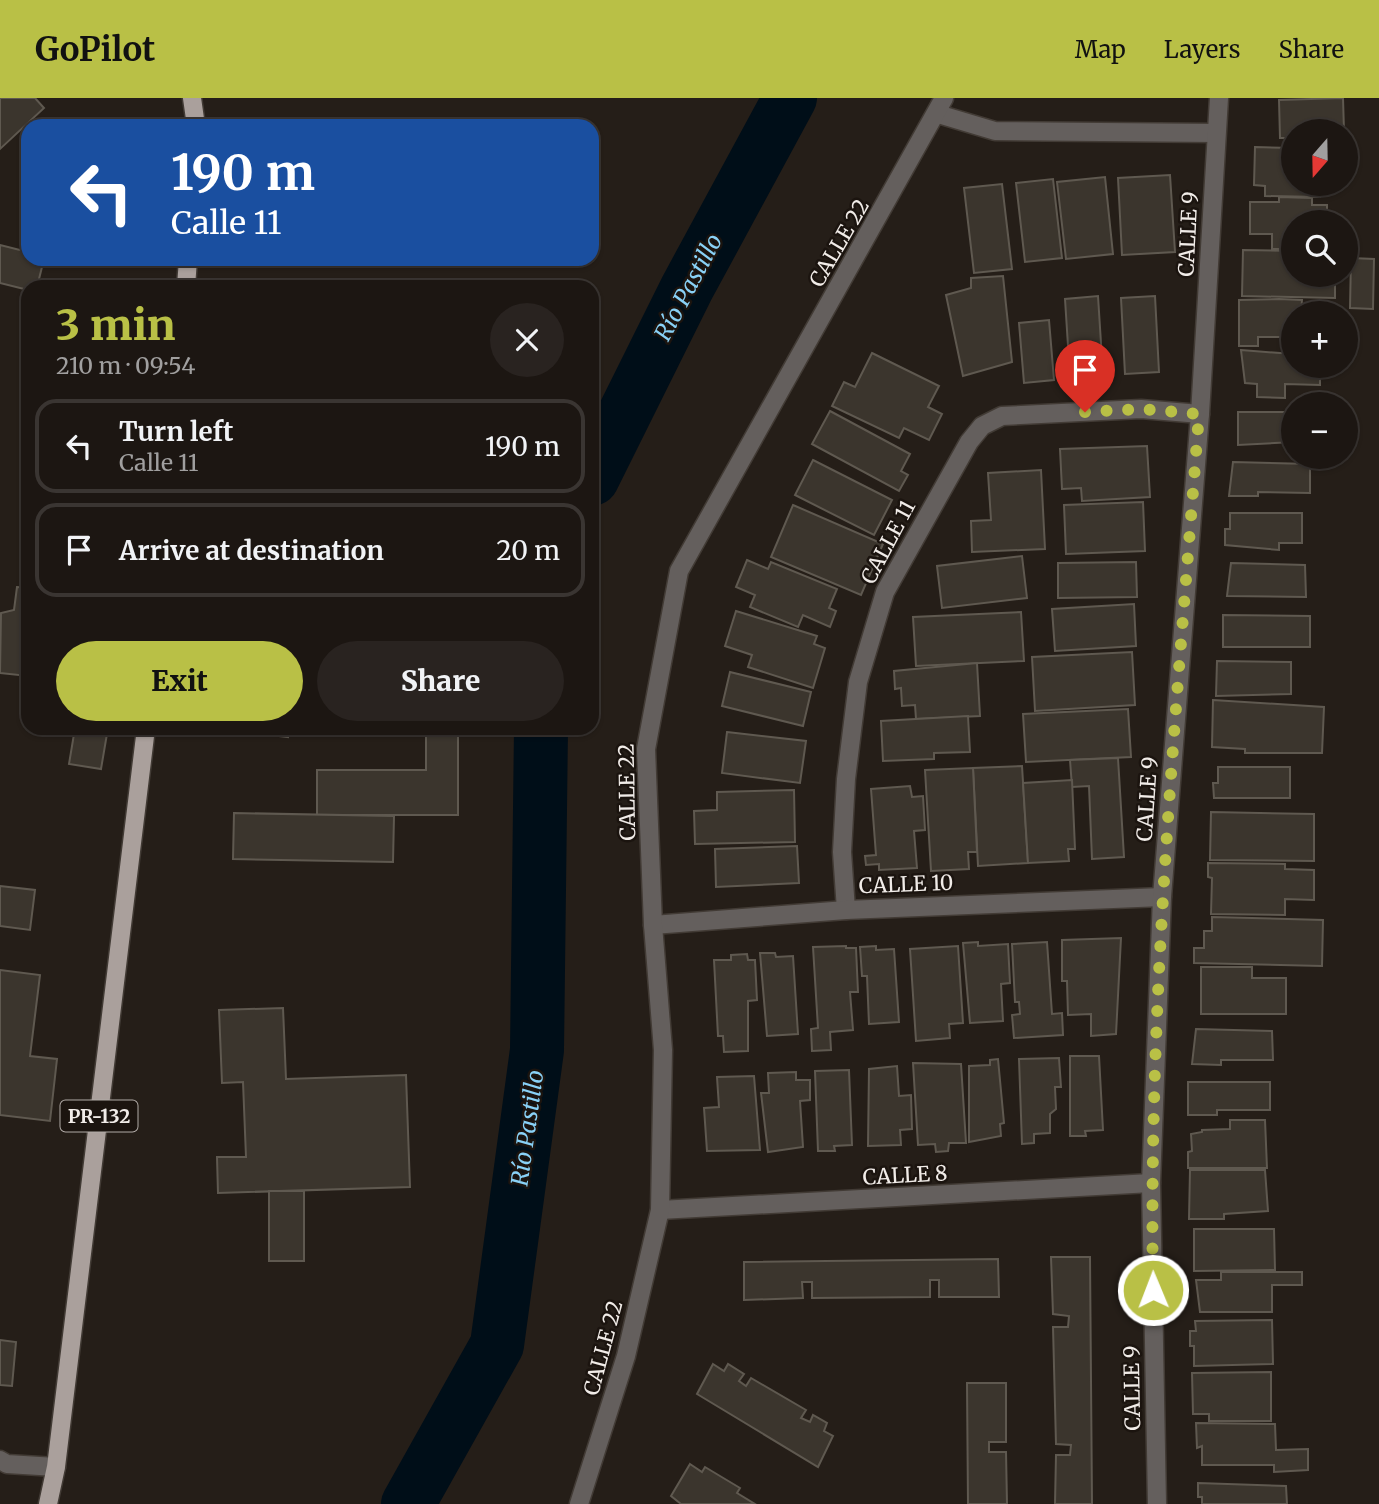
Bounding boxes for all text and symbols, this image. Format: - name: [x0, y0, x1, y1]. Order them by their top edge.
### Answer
- text: GoPilot: [35, 29, 155, 70]
- text: Map: [1075, 34, 1126, 65]
- text: Layers: [1164, 34, 1240, 65]
- text: Share: [1278, 34, 1344, 65]
- north arrow: [1281, 119, 1358, 196]
- map controls: [1281, 119, 1358, 469]
- text: 190 m: [171, 142, 315, 203]
- icon: left: [56, 147, 147, 238]
- street label: CALLE 9: [1172, 191, 1204, 277]
- street label: CALLE 22: [803, 194, 875, 292]
- text: Calle 11: [171, 203, 282, 243]
- button: search: [1281, 210, 1358, 287]
- water label: Río Pastillo: [648, 229, 728, 345]
- text: 3 min: [56, 299, 176, 351]
- button: +: [1281, 301, 1358, 378]
- button: close: [490, 303, 564, 377]
- pin: [1055, 340, 1115, 412]
- text: 210 m · 09:54: [56, 351, 195, 380]
- icon: arrive: [1066, 351, 1104, 389]
- button: −: [1281, 392, 1358, 469]
- text: Turn left: [119, 415, 233, 448]
- icon: left: [60, 427, 98, 465]
- text: 190 m: [485, 430, 560, 463]
- text: Calle 11: [119, 448, 198, 477]
- street label: CALLE 11: [855, 496, 921, 588]
- icon: arrive: [60, 531, 98, 569]
- text: Arrive at destination: [119, 534, 384, 567]
- text: 20 m: [496, 534, 560, 567]
- button: Exit: [56, 641, 303, 721]
- button: Share: [317, 641, 564, 721]
- street label: CALLE 22: [613, 743, 641, 841]
- street label: CALLE 9: [1131, 756, 1163, 842]
- street label: CALLE 10: [858, 869, 954, 899]
- water label: Río Pastillo: [504, 1068, 550, 1188]
- road number: PR-132: [60, 1100, 138, 1132]
- street label: CALLE 8: [862, 1159, 948, 1191]
- position arrow: [1116, 1253, 1190, 1327]
- street label: CALLE 22: [577, 1298, 629, 1398]
- street label: CALLE 9: [1118, 1345, 1146, 1431]

